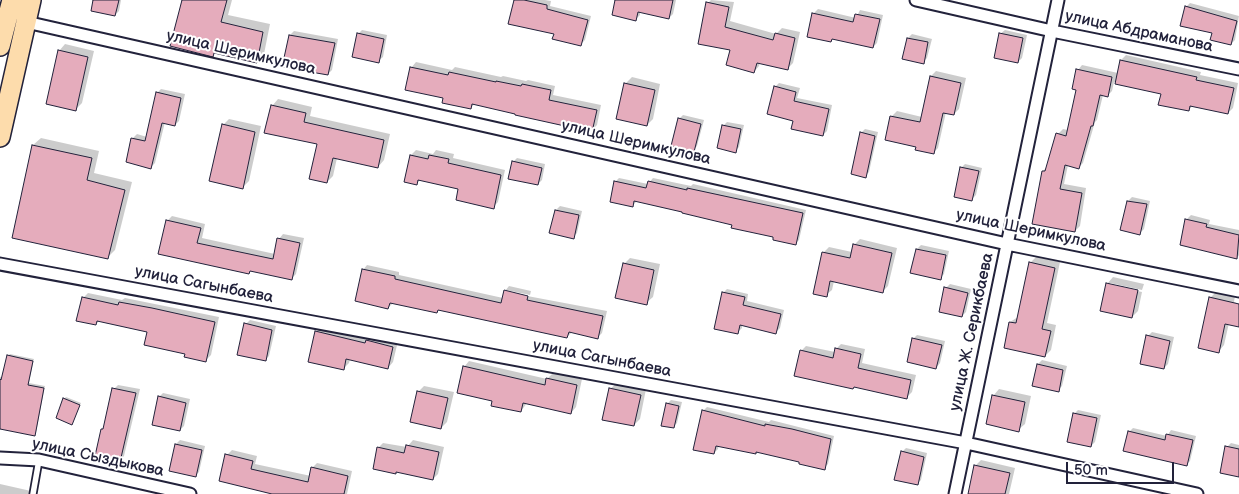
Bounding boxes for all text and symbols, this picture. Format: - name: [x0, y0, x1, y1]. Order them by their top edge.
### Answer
- street label: улица Абдраманова: [1063, 7, 1215, 57]
- street label: улица Шеримкулова: [164, 26, 318, 80]
- street label: улица Шеримкулова: [559, 116, 713, 170]
- street label: улица Шеримкулова: [954, 206, 1108, 256]
- street label: улица Ж. Серикбаева: [946, 251, 998, 413]
- street label: улица Сагынбаева: [133, 262, 275, 308]
- street label: улица Сагынбаева: [531, 336, 673, 382]
- street label: улица Сыздыкова: [30, 435, 166, 481]
- scale bar: [1069, 452, 1176, 484]
- text: 50 m: [1074, 461, 1108, 480]

